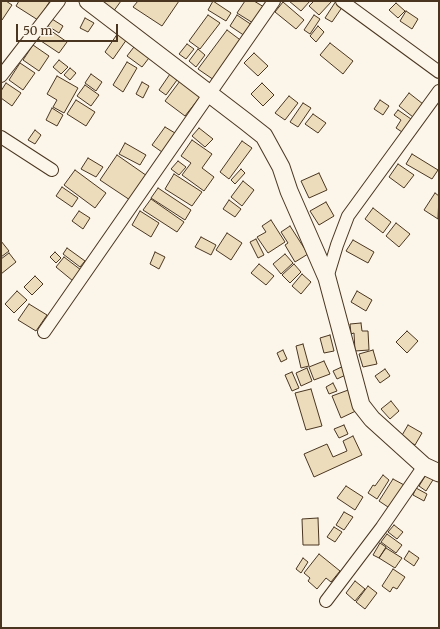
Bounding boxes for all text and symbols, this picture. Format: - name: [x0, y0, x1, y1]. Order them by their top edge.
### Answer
- scale bar: [18, 16, 120, 42]
- text: 50 m: [23, 23, 52, 38]

